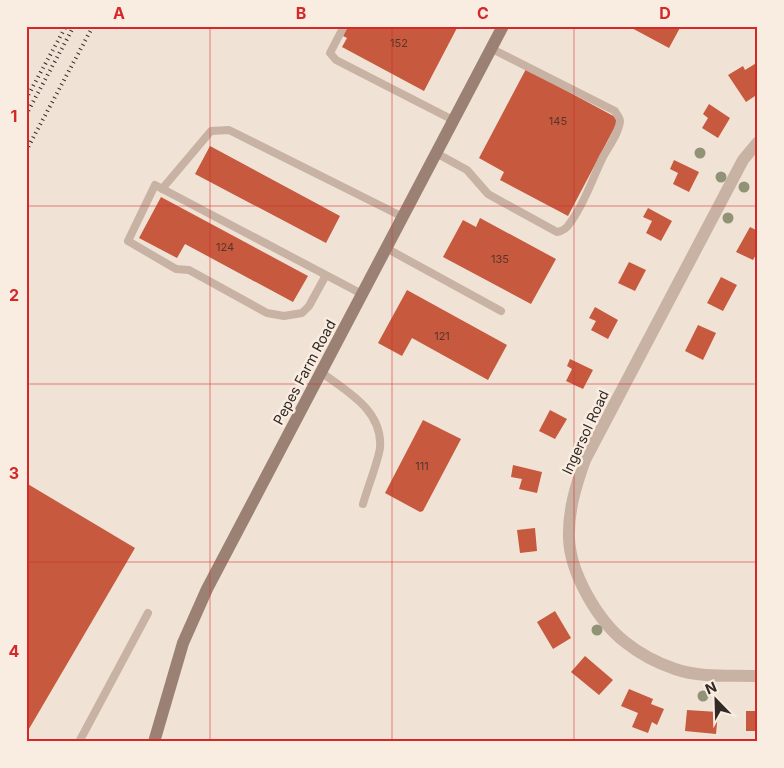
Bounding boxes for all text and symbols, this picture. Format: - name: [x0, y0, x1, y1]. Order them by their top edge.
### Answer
- text: A: [113, 3, 125, 23]
- text: B: [296, 3, 306, 23]
- text: C: [477, 3, 489, 23]
- text: D: [659, 3, 671, 23]
- house number: 152: [390, 36, 408, 50]
- text: 1: [11, 106, 17, 126]
- house number: 145: [549, 114, 567, 128]
- house number: 124: [216, 240, 234, 254]
- house number: 135: [491, 252, 509, 266]
- text: 2: [9, 285, 19, 305]
- street label: Pepes Farm Road: [269, 317, 339, 427]
- house number: 121: [434, 329, 450, 343]
- street label: Ingersol Road: [558, 387, 612, 477]
- house number: 111: [415, 459, 429, 473]
- text: 3: [9, 463, 19, 483]
- text: 4: [9, 641, 20, 661]
- north arrow: [692, 676, 742, 726]
- text: N: [702, 678, 719, 697]

